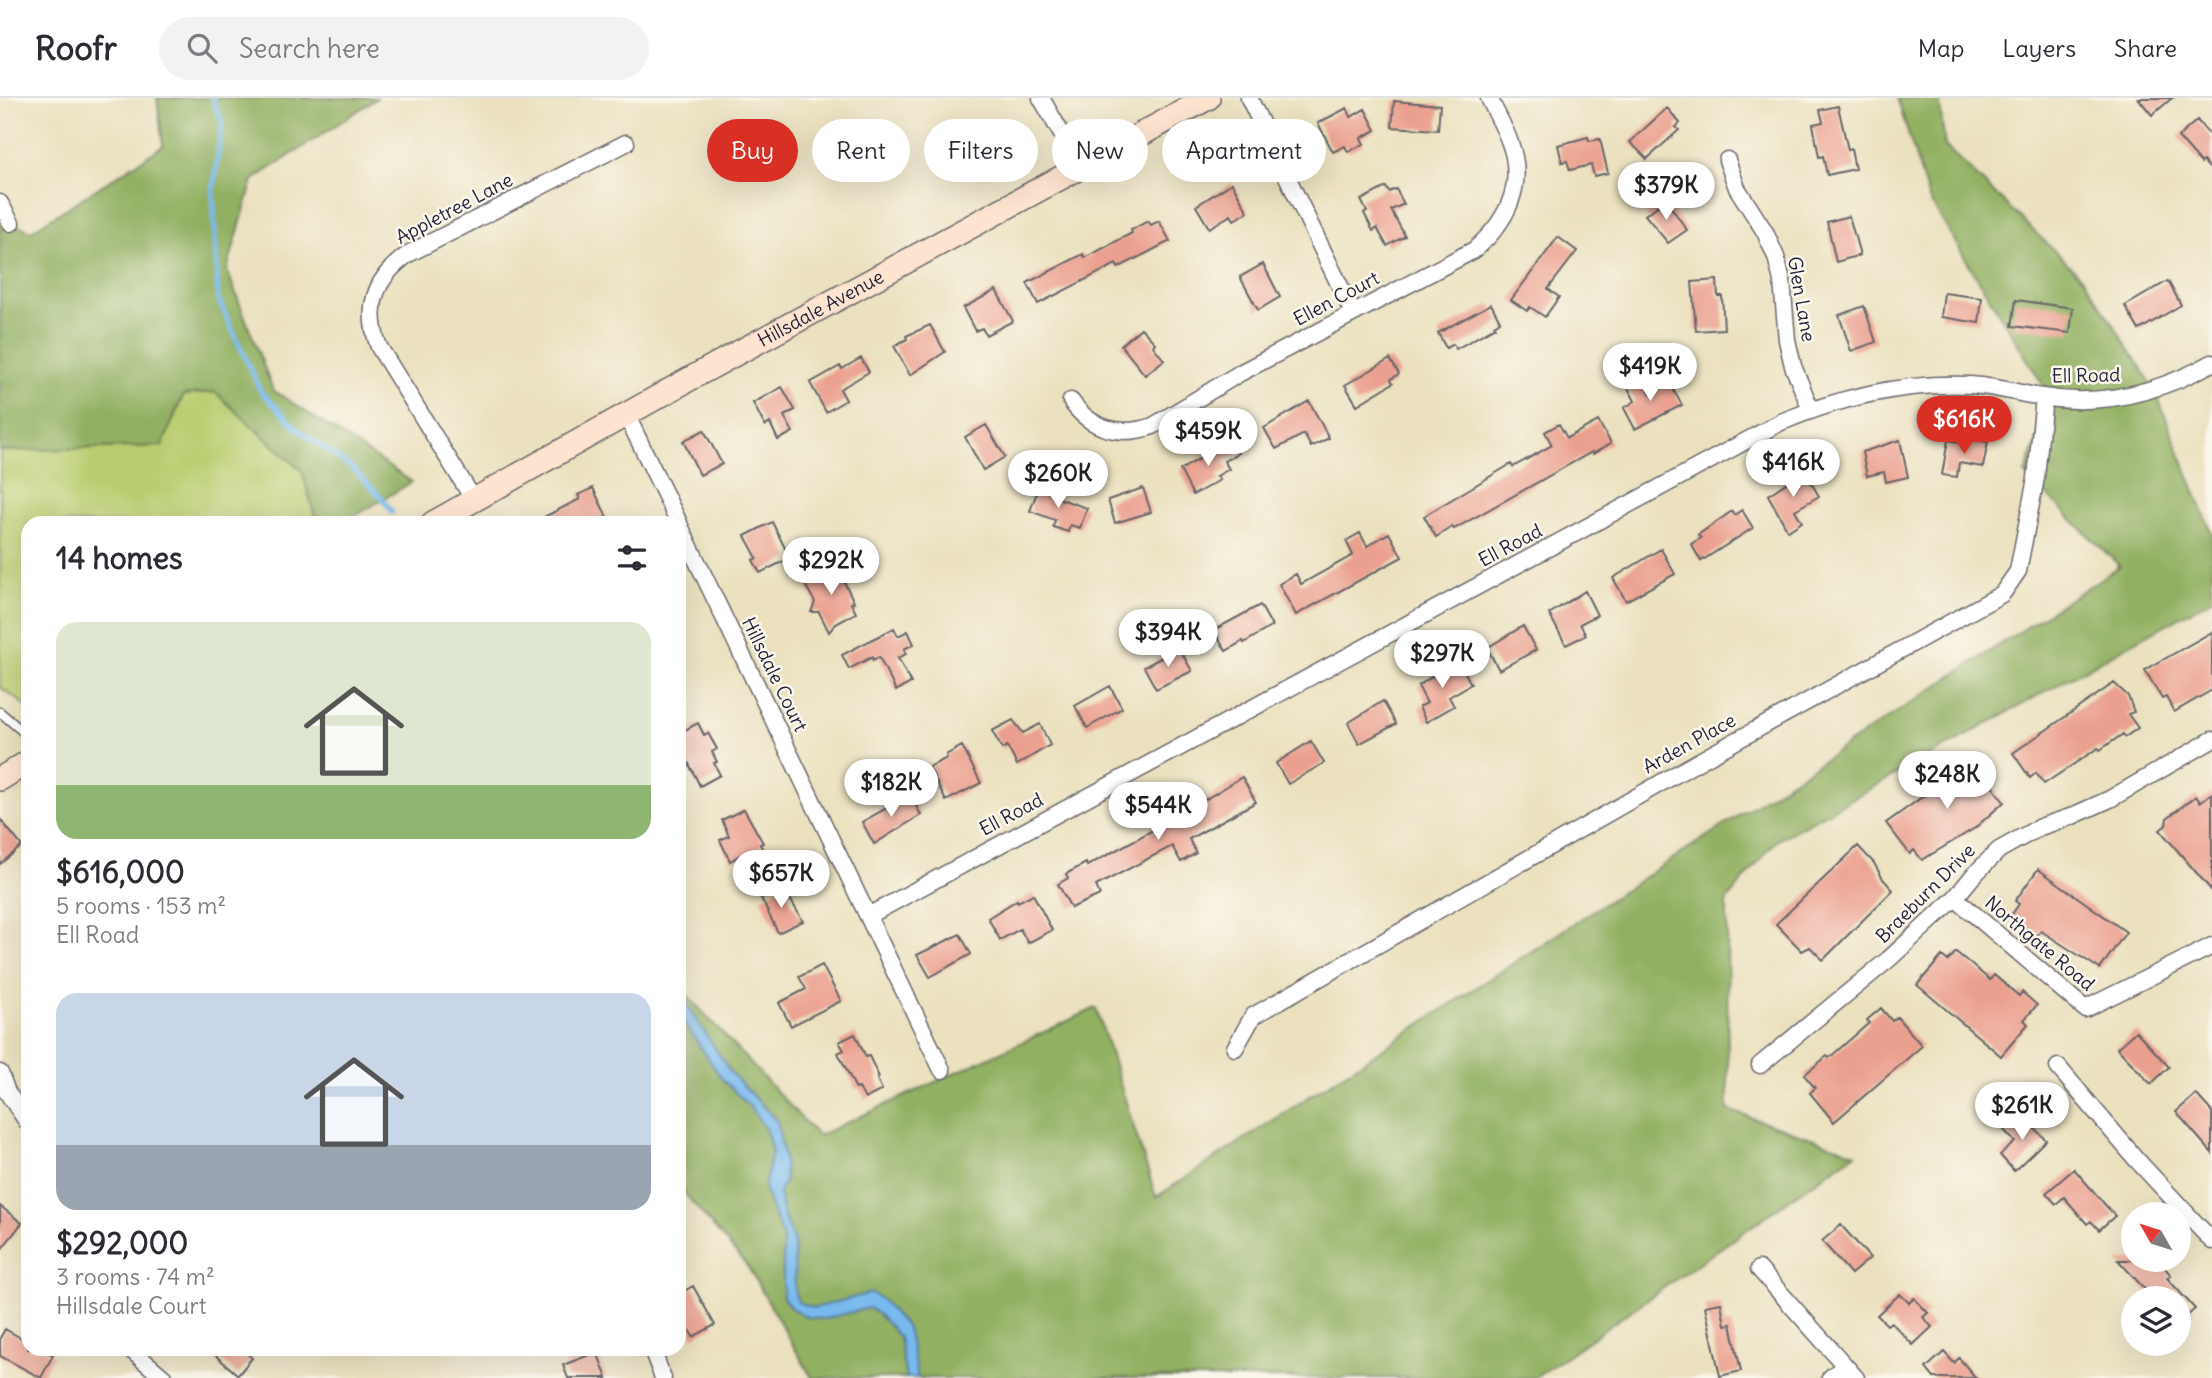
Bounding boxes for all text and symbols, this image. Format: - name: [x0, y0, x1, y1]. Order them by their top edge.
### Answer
- search box: [159, 17, 649, 80]
- text: Roofr: [35, 27, 117, 69]
- icon: search: [183, 29, 221, 67]
- text: Search here: [239, 32, 380, 65]
- text: Map: [1918, 33, 1964, 63]
- text: Layers: [2002, 33, 2076, 63]
- text: Share: [2114, 33, 2177, 63]
- chip: Buy: [707, 119, 798, 182]
- chip: Rent: [812, 119, 910, 182]
- chip: Filters: [924, 119, 1038, 182]
- chip: New: [1052, 119, 1148, 182]
- chip: Apartment: [1162, 119, 1326, 182]
- pin: $379K: [1617, 162, 1715, 222]
- street label: Appletree Lane: [391, 167, 517, 249]
- text: $379K: [1634, 170, 1698, 199]
- street label: Glen Lane: [1783, 255, 1821, 343]
- street label: Hillsdale Avenue: [753, 264, 888, 352]
- street label: Ellen Court: [1289, 265, 1383, 331]
- pin: $419K: [1601, 344, 1699, 403]
- text: $419K: [1619, 351, 1681, 380]
- street label: Ell Road: [2051, 362, 2121, 388]
- pin: $616K: [1915, 396, 2013, 456]
- text: $616K: [1933, 404, 1995, 433]
- pin: $459K: [1159, 408, 1257, 468]
- text: $459K: [1175, 416, 1241, 445]
- pin: $416K: [1744, 440, 1842, 499]
- text: $416K: [1762, 447, 1824, 476]
- pin: $260K: [1009, 450, 1107, 510]
- text: $260K: [1024, 458, 1092, 487]
- street label: Ell Road: [1474, 518, 1546, 572]
- pin: $292K: [782, 538, 880, 597]
- text: 14 homes: [56, 539, 183, 577]
- icon: filters: [613, 539, 651, 577]
- text: $292K: [798, 545, 864, 574]
- pin: $394K: [1119, 610, 1217, 669]
- street label: Hillsdale Court: [737, 613, 813, 735]
- text: $394K: [1135, 617, 1201, 646]
- pin: $297K: [1393, 630, 1491, 690]
- text: $297K: [1410, 638, 1474, 667]
- icon: home: [291, 668, 417, 794]
- street label: Arden Place: [1638, 708, 1740, 778]
- pin: $248K: [1898, 752, 1996, 811]
- text: $248K: [1914, 759, 1980, 788]
- pin: $182K: [842, 760, 940, 819]
- text: $182K: [860, 767, 922, 796]
- pin: $544K: [1109, 782, 1207, 842]
- street label: Ell Road: [975, 787, 1047, 841]
- text: $544K: [1125, 790, 1191, 819]
- street label: Braeburn Drive: [1870, 838, 1980, 948]
- pin: $657K: [732, 850, 830, 910]
- text: $616,000: [56, 853, 185, 891]
- text: $657K: [749, 858, 813, 887]
- street label: Northgate Road: [1980, 890, 2100, 996]
- text: 5 rooms · 153 m²: [56, 891, 226, 920]
- text: Ell Road: [56, 920, 139, 949]
- icon: home: [291, 1039, 417, 1165]
- pin: $261K: [1973, 1082, 2071, 1142]
- text: $261K: [1991, 1090, 2053, 1119]
- north arrow: [2121, 1202, 2191, 1272]
- map controls: [2121, 1202, 2191, 1356]
- text: $292,000: [56, 1224, 188, 1262]
- text: 3 rooms · 74 m²: [56, 1262, 215, 1291]
- button: layers: [2121, 1286, 2191, 1356]
- text: Hillsdale Court: [56, 1291, 207, 1320]

